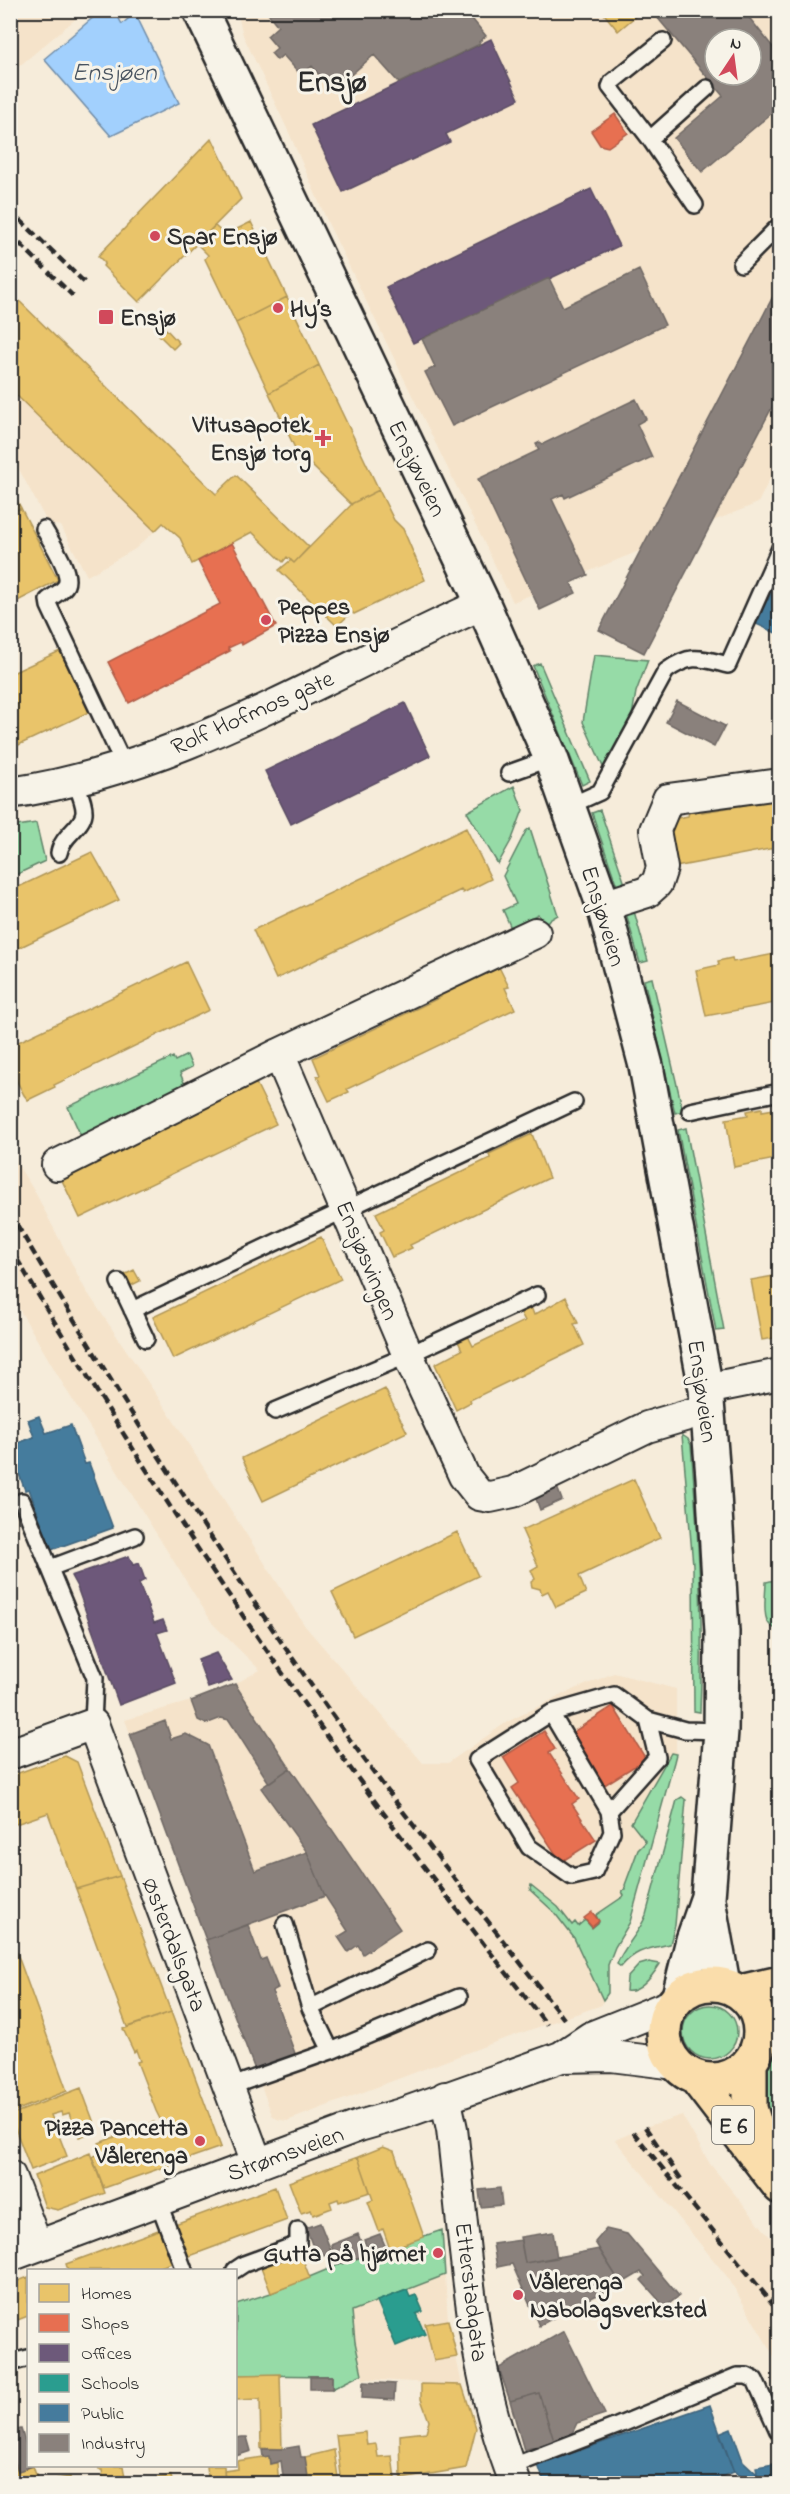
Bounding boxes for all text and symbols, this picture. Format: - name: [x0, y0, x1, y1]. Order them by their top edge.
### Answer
- north arrow: [703, 27, 763, 87]
- text: N: [728, 31, 744, 57]
- water label: Ensjøen: [72, 55, 158, 93]
- district label: Ensjø: [297, 62, 367, 106]
- place label: Spar Ensjø: [167, 221, 278, 256]
- marker: Spar Ensjø: [148, 229, 162, 243]
- place label: Hy’s: [290, 293, 332, 329]
- marker: Hy’s: [271, 301, 285, 315]
- place label: Ensjø: [120, 302, 176, 337]
- marker: Ensjø: [97, 308, 115, 326]
- place label: Vitusapotek Ensjø torg: [191, 409, 311, 473]
- street label: Ensjøveien: [377, 415, 454, 523]
- marker: Vitusapotek Ensjø torg: [316, 431, 330, 445]
- place label: Peppes Pizza Ensjø: [278, 591, 390, 654]
- marker: Peppes Pizza Ensjø: [259, 613, 273, 627]
- street label: Rolf Hofmos gate: [166, 663, 340, 766]
- street label: Ensjøveien: [570, 862, 633, 971]
- street label: Ensjøsvingen: [325, 1196, 407, 1326]
- street label: Ensjøveien: [676, 1338, 725, 1445]
- street label: Østerdalsgata: [131, 1872, 214, 2017]
- road number: E 6: [712, 2106, 754, 2144]
- place label: Pizza Pancetta Vålerenga: [44, 2112, 188, 2176]
- street label: Strømsveien: [223, 2118, 349, 2193]
- marker: Pizza Pancetta Vålerenga: [193, 2134, 207, 2148]
- street label: Etterstadgata: [444, 2220, 495, 2364]
- place label: Gutta på hjørnet: [263, 2238, 427, 2273]
- marker: Gutta på hjørnet: [431, 2246, 445, 2260]
- place label: Vålerenga Nabolagsverksted: [529, 2266, 707, 2330]
- legend: [27, 2269, 237, 2467]
- text: Homes: [81, 2282, 132, 2308]
- marker: Vålerenga Nabolagsverksted: [511, 2288, 525, 2302]
- text: Shops: [81, 2312, 129, 2338]
- text: Offices: [81, 2342, 132, 2368]
- text: Schools: [81, 2372, 139, 2398]
- text: Public: [81, 2402, 124, 2428]
- text: Industry: [81, 2432, 145, 2458]

